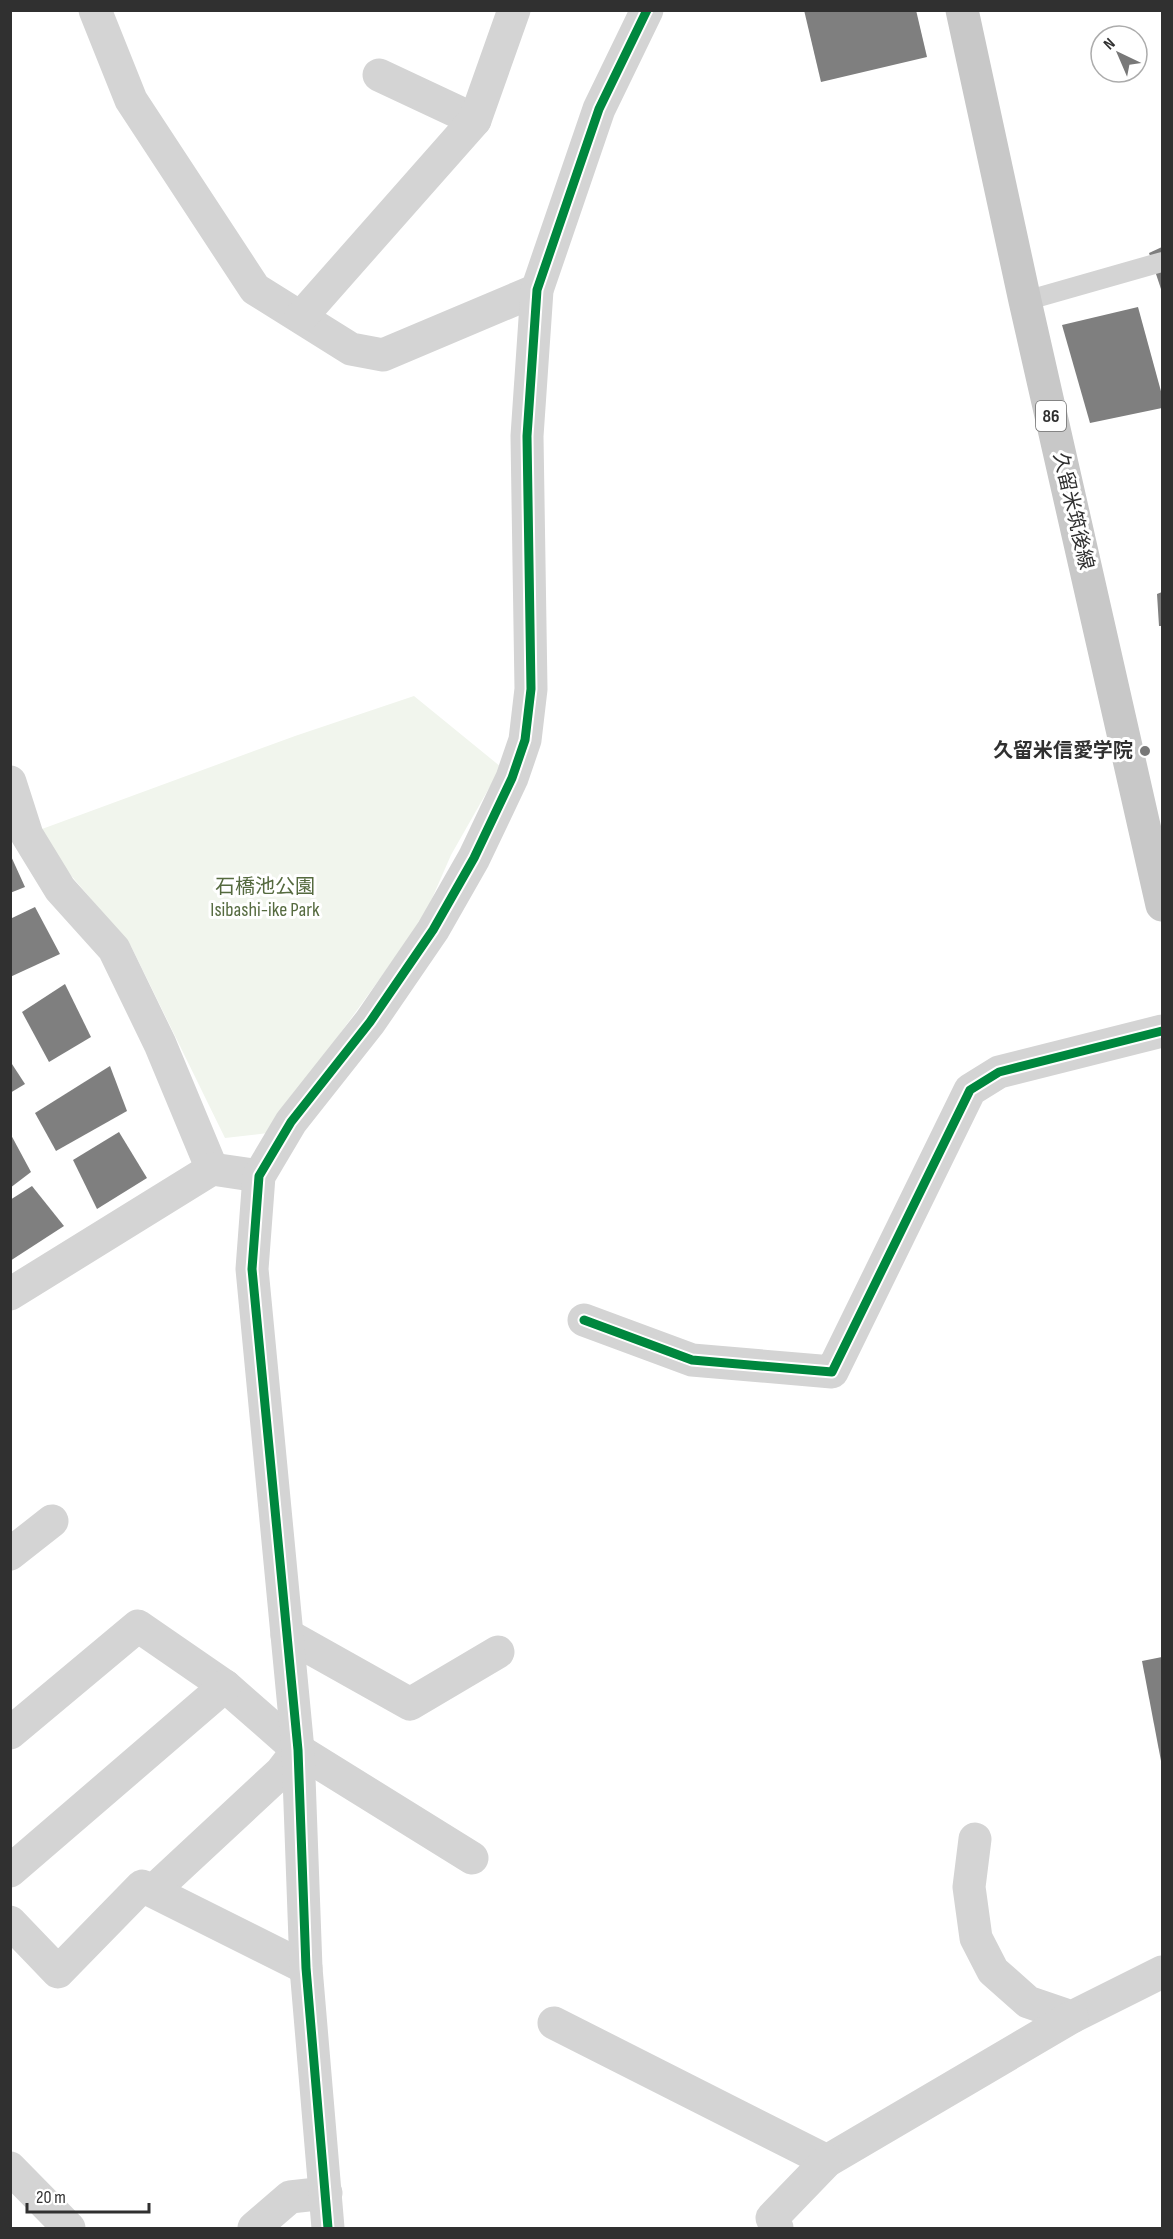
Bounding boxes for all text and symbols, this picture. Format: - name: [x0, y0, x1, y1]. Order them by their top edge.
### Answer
- north arrow: [1089, 24, 1149, 84]
- text: N: [1100, 34, 1119, 54]
- road number: 86: [1036, 401, 1066, 431]
- street label: 久留米筑後線: [1048, 450, 1098, 572]
- place label: 久留米信愛学院: [993, 739, 1133, 763]
- marker: 久留米信愛学院: [1138, 744, 1152, 758]
- park label: 石橋池公園 Isibashi-ike Park: [210, 875, 320, 922]
- scale bar: [27, 2176, 148, 2214]
- text: 20 m: [36, 2187, 66, 2208]

